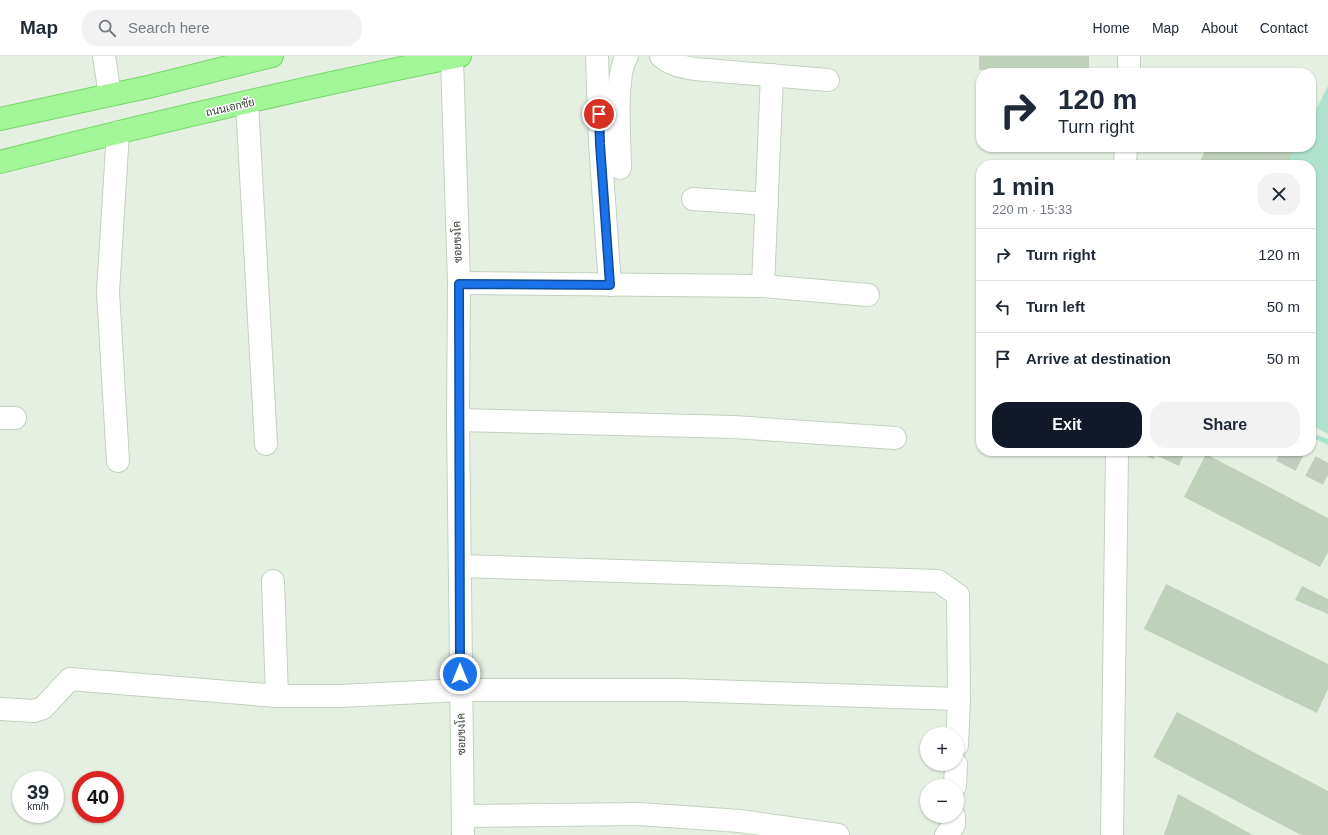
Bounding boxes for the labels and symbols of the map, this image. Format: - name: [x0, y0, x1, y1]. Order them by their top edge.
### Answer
- street label: ถนนเอกชัย: [204, 95, 256, 118]
- pin: [582, 97, 616, 131]
- street label: ซอยชงโค: [448, 221, 464, 263]
- position arrow: [439, 653, 481, 695]
- street label: ซอยชงโค: [453, 713, 467, 755]
- speed limit sign: 40: [72, 771, 124, 823]

